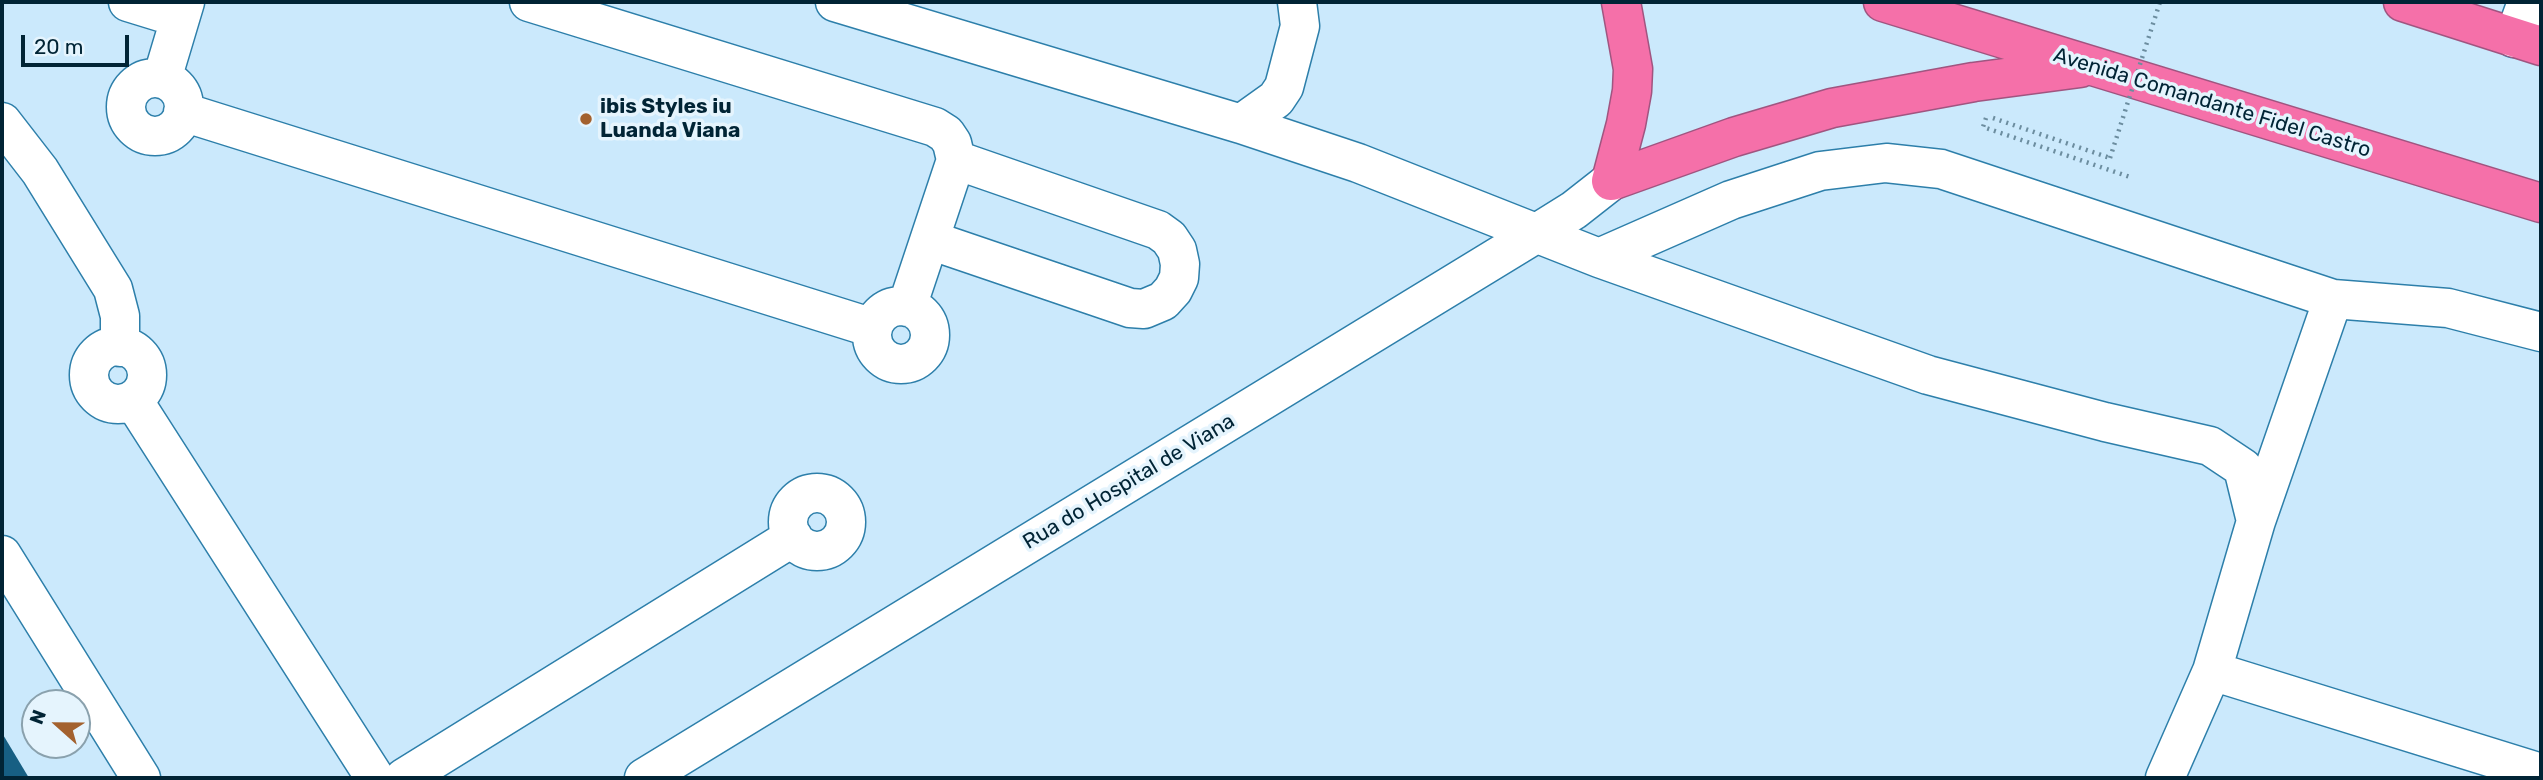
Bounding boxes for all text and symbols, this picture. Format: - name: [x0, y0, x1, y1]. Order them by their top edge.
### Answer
- scale bar: [24, 21, 133, 65]
- text: 20 m: [34, 34, 83, 59]
- street label: Avenida Comandante Fidel Castro: [2050, 43, 2374, 163]
- place label: ibis Styles iu Luanda Viana: [600, 94, 740, 144]
- marker: ibis Styles iu Luanda Viana: [578, 111, 594, 127]
- street label: Rua do Hospital de Viana: [1019, 409, 1239, 555]
- north arrow: [21, 689, 91, 759]
- text: N: [25, 707, 51, 728]

